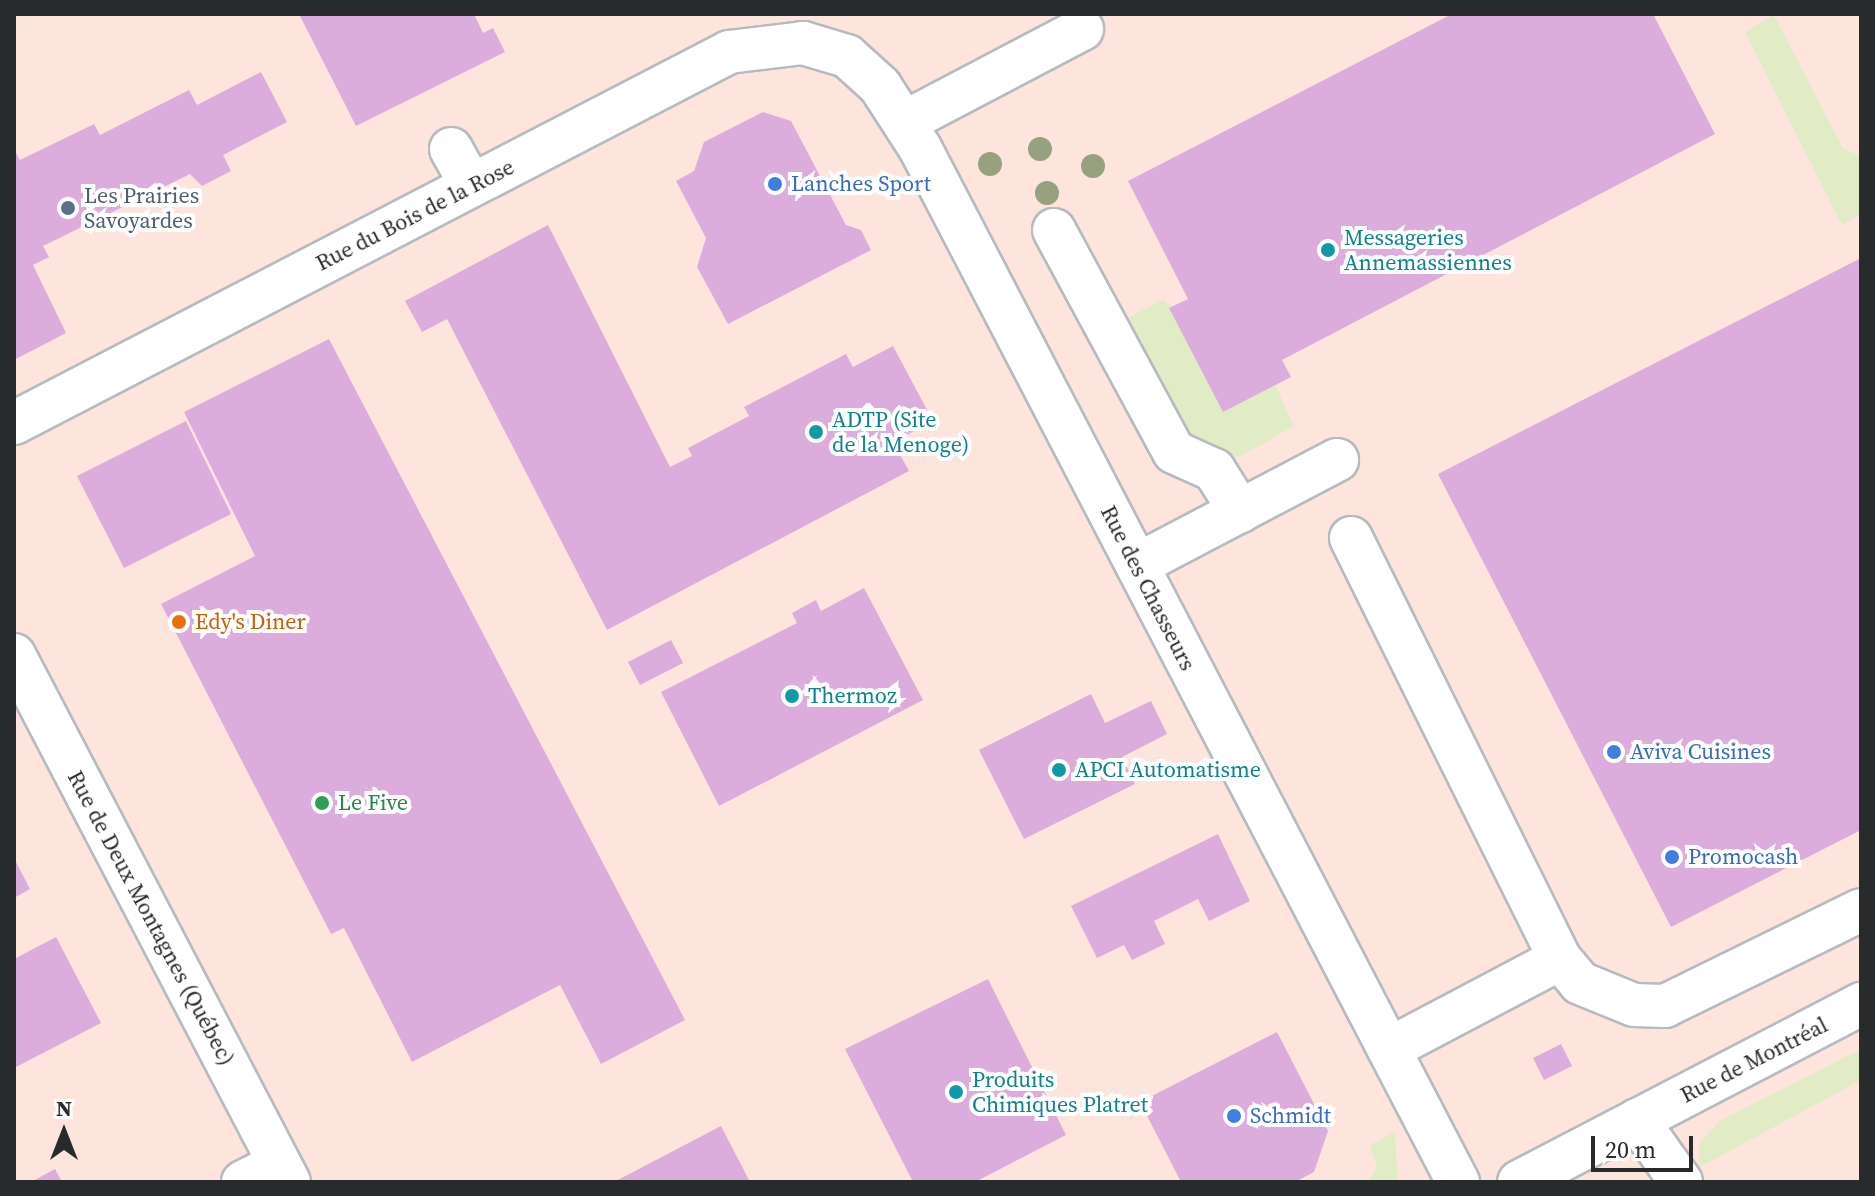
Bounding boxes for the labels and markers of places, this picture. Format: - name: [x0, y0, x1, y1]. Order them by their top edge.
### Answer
- place label: Lanches Sport: [791, 171, 931, 197]
- marker: Lanches Sport: [766, 175, 784, 193]
- place label: Les Prairies Savoyardes: [84, 182, 199, 234]
- marker: Les Prairies Savoyardes: [59, 199, 77, 217]
- place label: Messageries Annemassiennes: [1344, 224, 1512, 276]
- marker: Messageries Annemassiennes: [1319, 241, 1337, 259]
- place label: ADTP (Site de la Menoge): [832, 406, 969, 458]
- marker: ADTP (Site de la Menoge): [807, 423, 825, 441]
- place label: Edy's Diner: [195, 609, 306, 635]
- marker: Edy's Diner: [170, 613, 188, 631]
- place label: Thermoz: [808, 683, 897, 709]
- marker: Thermoz: [783, 687, 801, 705]
- place label: Aviva Cuisines: [1630, 739, 1771, 765]
- marker: Aviva Cuisines: [1605, 743, 1623, 761]
- place label: APCI Automatisme: [1075, 757, 1261, 783]
- marker: APCI Automatisme: [1050, 761, 1068, 779]
- place label: Le Five: [338, 790, 408, 816]
- marker: Le Five: [313, 794, 331, 812]
- place label: Promocash: [1688, 844, 1798, 870]
- marker: Promocash: [1663, 848, 1681, 866]
- place label: Produits Chimiques Platret: [972, 1066, 1148, 1118]
- marker: Produits Chimiques Platret: [947, 1083, 965, 1101]
- place label: Schmidt: [1250, 1103, 1331, 1129]
- marker: Schmidt: [1225, 1107, 1243, 1125]

